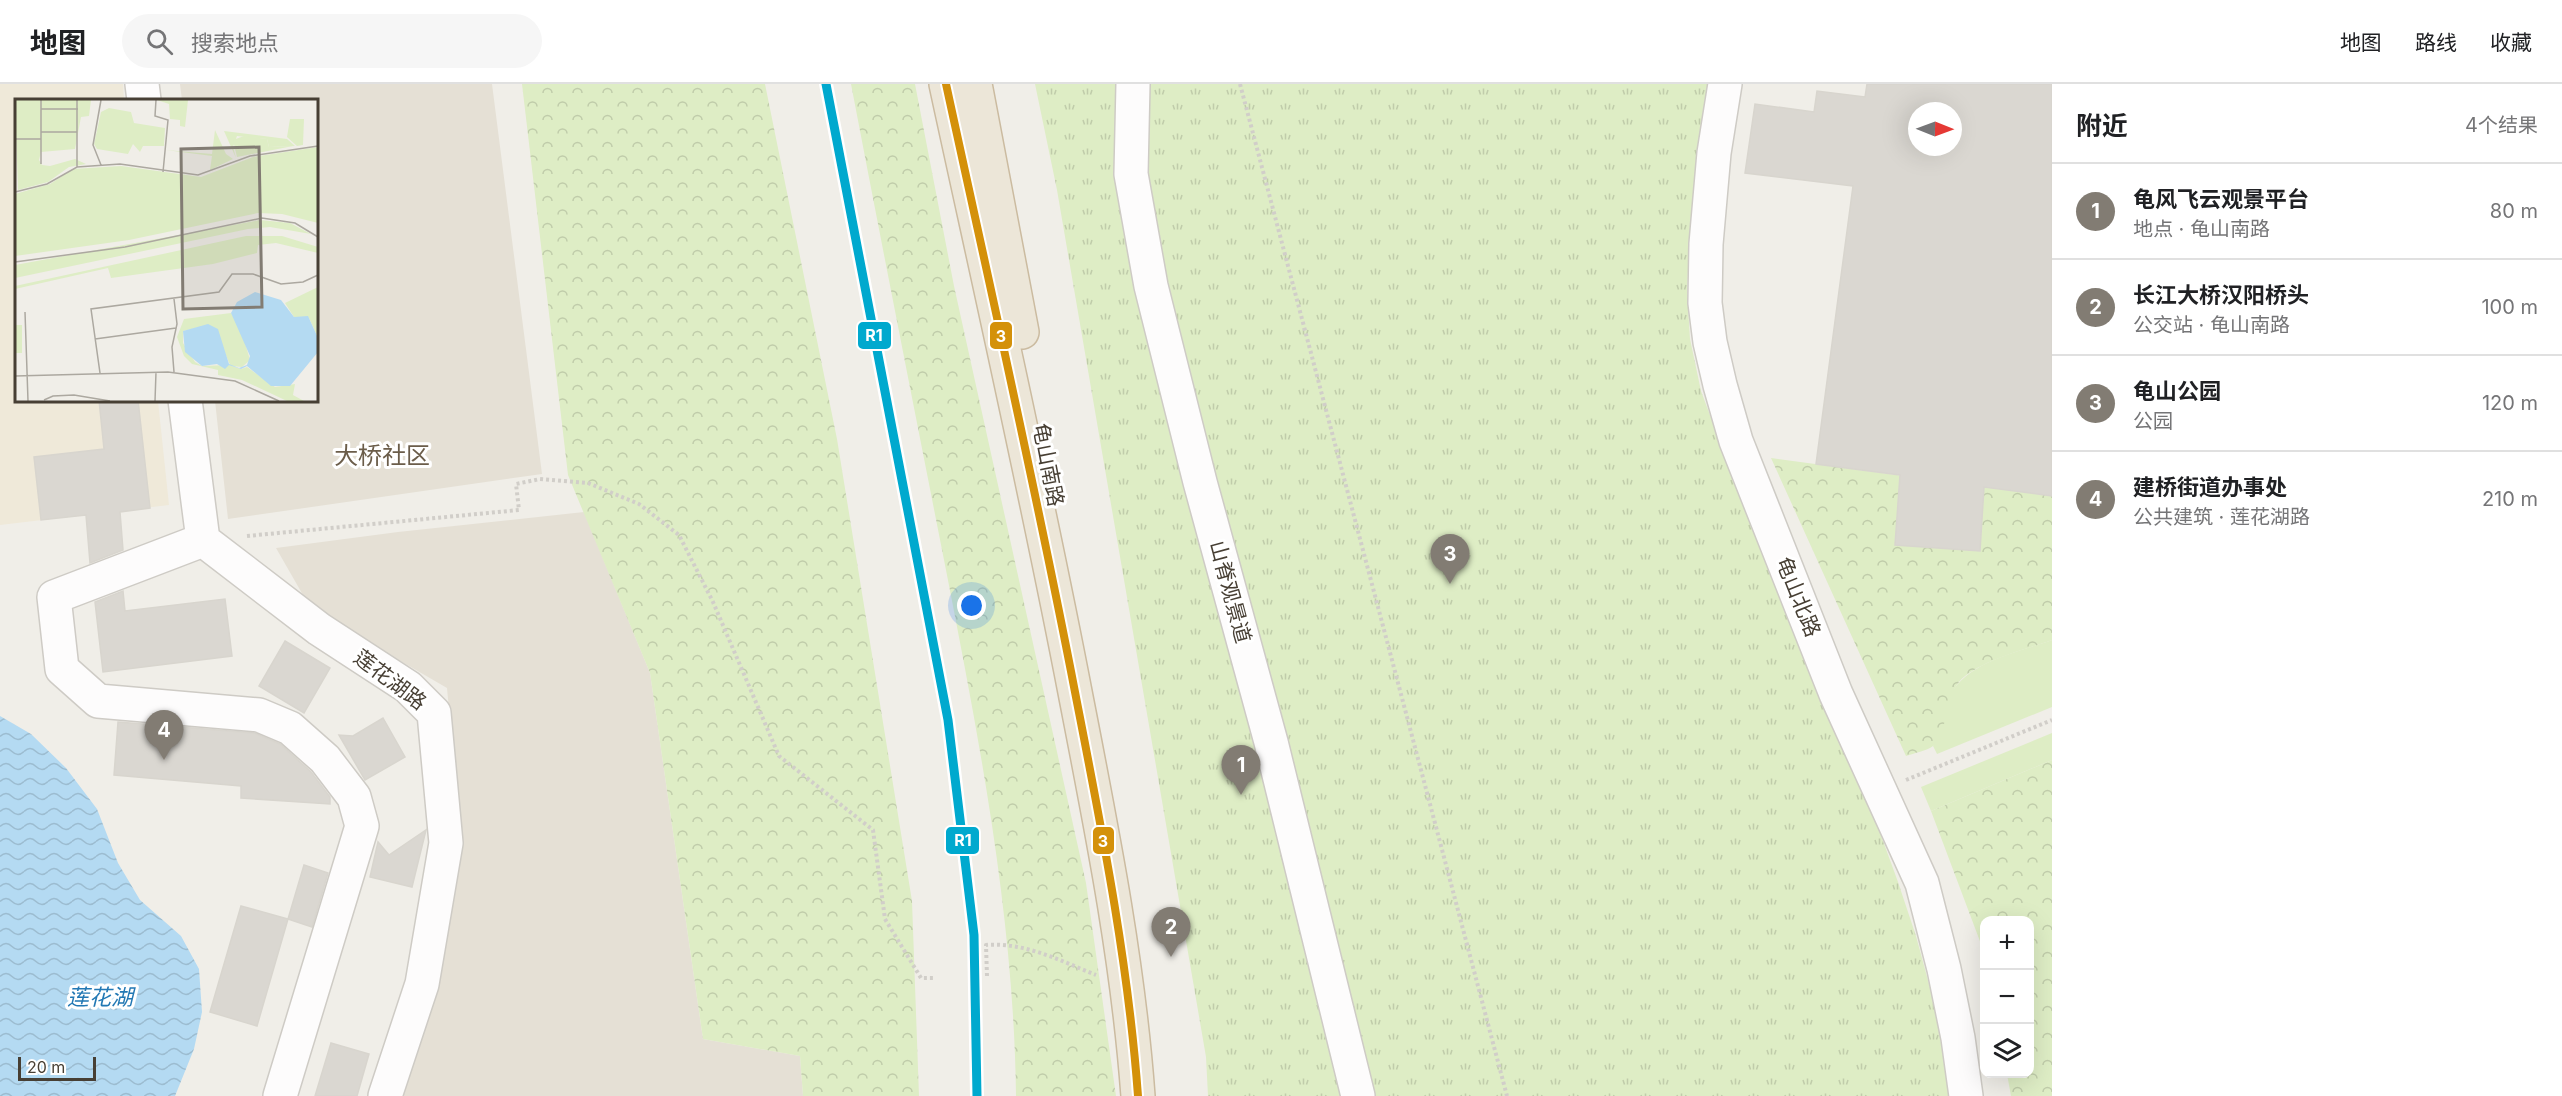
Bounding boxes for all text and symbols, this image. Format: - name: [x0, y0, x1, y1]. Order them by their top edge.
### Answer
- search box: [122, 14, 542, 68]
- icon: search: [143, 25, 176, 58]
- text: 地图: [30, 26, 86, 60]
- text: 搜索地点: [191, 30, 279, 56]
- text: 地图: [2340, 30, 2382, 55]
- text: 路线: [2415, 30, 2457, 55]
- text: 收藏: [2490, 30, 2532, 55]
- inset map: [15, 99, 318, 402]
- north arrow: [1908, 102, 1962, 156]
- text: 附近: [2076, 110, 2128, 141]
- text: 4个结果: [2465, 113, 2538, 137]
- text: 龟风飞云观景平台: [2133, 186, 2309, 212]
- text: 1: [2091, 199, 2100, 223]
- text: 80 m: [2490, 199, 2538, 223]
- text: 地点 · 龟山南路: [2133, 217, 2270, 241]
- text: 长江大桥汉阳桥头: [2133, 282, 2309, 308]
- text: 2: [2089, 295, 2102, 319]
- text: 100 m: [2481, 295, 2538, 319]
- text: 公交站 · 龟山南路: [2133, 313, 2290, 337]
- line badge: R1: [857, 321, 892, 350]
- line badge: 3: [989, 321, 1013, 350]
- text: R1: [865, 325, 883, 345]
- text: 3: [996, 326, 1006, 346]
- text: 龟山公园: [2133, 378, 2221, 404]
- text: 3: [2089, 391, 2102, 415]
- text: 120 m: [2482, 391, 2538, 415]
- text: 公园: [2133, 409, 2173, 433]
- street label: 龟山南路: [1028, 421, 1069, 509]
- district label: 大桥社区: [334, 441, 430, 470]
- text: 建桥街道办事处: [2133, 474, 2287, 500]
- text: 4: [2089, 487, 2102, 511]
- text: 210 m: [2482, 487, 2538, 511]
- text: 公共建筑 · 莲花湖路: [2133, 505, 2310, 529]
- pin: 3: [1430, 534, 1470, 584]
- street label: 山脊观景道: [1205, 538, 1256, 646]
- street label: 龟山北路: [1771, 553, 1826, 640]
- your location: [957, 591, 986, 620]
- street label: 莲花湖路: [349, 644, 431, 715]
- pin: 4: [144, 710, 184, 760]
- pin: 1: [1222, 746, 1260, 795]
- line badge: R1: [945, 826, 980, 855]
- line badge: 3: [1092, 826, 1115, 855]
- text: R1: [954, 830, 972, 850]
- text: 3: [1098, 831, 1108, 851]
- pin: 2: [1152, 908, 1190, 957]
- map controls: [1980, 916, 2034, 1078]
- button: +: [1980, 916, 2034, 970]
- button: −: [1980, 970, 2034, 1024]
- water label: 莲花湖: [67, 984, 136, 1010]
- button: layers: [1980, 1024, 2034, 1078]
- scale bar: [18, 1054, 96, 1082]
- text: 20 m: [27, 1057, 65, 1077]

